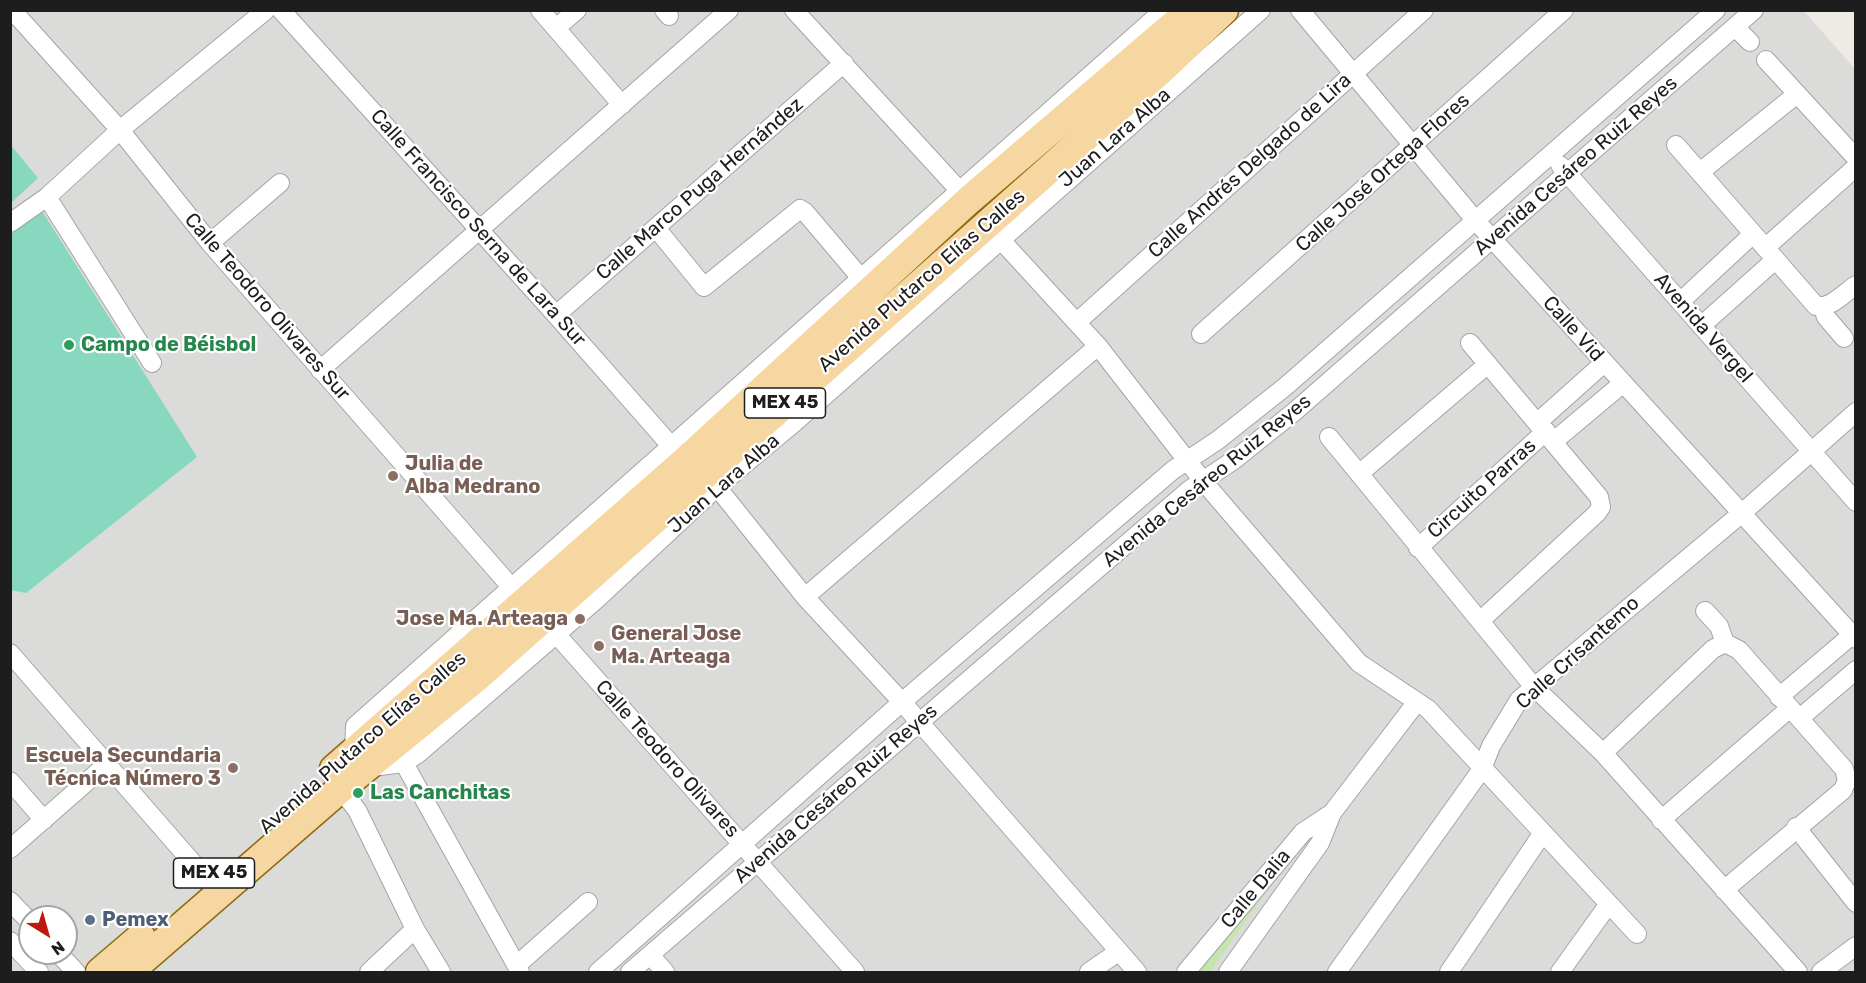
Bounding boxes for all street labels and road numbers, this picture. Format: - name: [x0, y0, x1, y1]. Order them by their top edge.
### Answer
- street label: Calle Andrés Delgado de Lira: [1144, 68, 1356, 264]
- street label: Avenida Cesáreo Ruiz Reyes: [1470, 71, 1682, 261]
- street label: Juan Lara Alba: [1054, 83, 1176, 193]
- street label: Calle José Ortega Flores: [1291, 89, 1475, 257]
- street label: Calle Marco Puga Hernández: [592, 93, 808, 285]
- street label: Calle Francisco Serna de Lara Sur: [365, 105, 591, 351]
- street label: Avenida Plutarco Elías Calles: [814, 185, 1030, 377]
- street label: Calle Teodoro Olivares Sur: [179, 208, 355, 406]
- street label: Avenida Vergel: [1649, 268, 1757, 388]
- street label: Calle Vid: [1537, 291, 1609, 367]
- road number: MEX 45: [744, 388, 826, 418]
- street label: Avenida Cesáreo Ruiz Reyes: [1098, 389, 1316, 573]
- street label: Juan Lara Alba: [663, 429, 785, 539]
- street label: Circuito Parras: [1423, 434, 1541, 544]
- street label: Calle Crisantemo: [1511, 591, 1645, 715]
- street label: Avenida Plutarco Elías Calles: [255, 647, 471, 839]
- street label: Calle Teodoro Olivares: [590, 675, 744, 843]
- street label: Avenida Cesáreo Ruiz Reyes: [730, 699, 942, 889]
- street label: Calle Dalia: [1216, 845, 1296, 933]
- road number: MEX 45: [174, 858, 254, 888]

